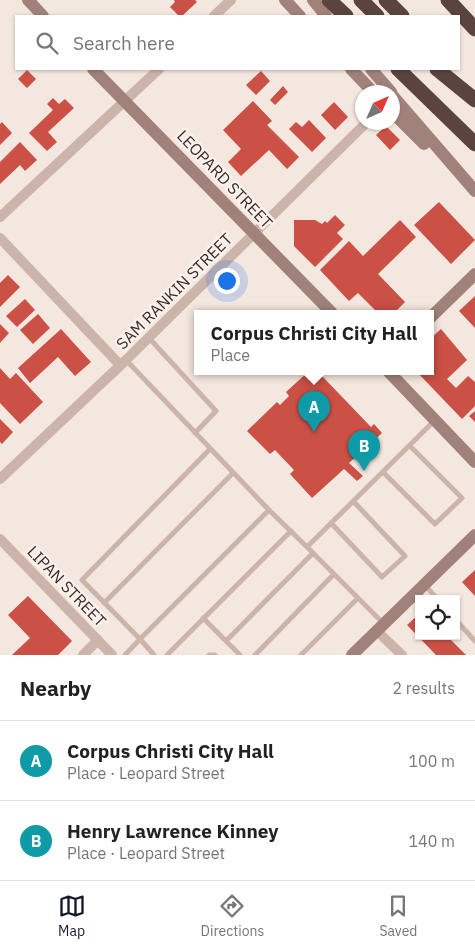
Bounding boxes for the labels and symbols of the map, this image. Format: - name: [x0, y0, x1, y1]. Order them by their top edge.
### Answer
- north arrow: [355, 85, 400, 130]
- street label: LEOPARD STREET: [173, 126, 277, 232]
- street label: SAM RANKIN STREET: [112, 229, 236, 353]
- your location: [214, 268, 240, 294]
- pin: A: [298, 391, 330, 432]
- pin: B: [348, 430, 380, 471]
- street label: LIPAN STREET: [23, 541, 111, 631]

